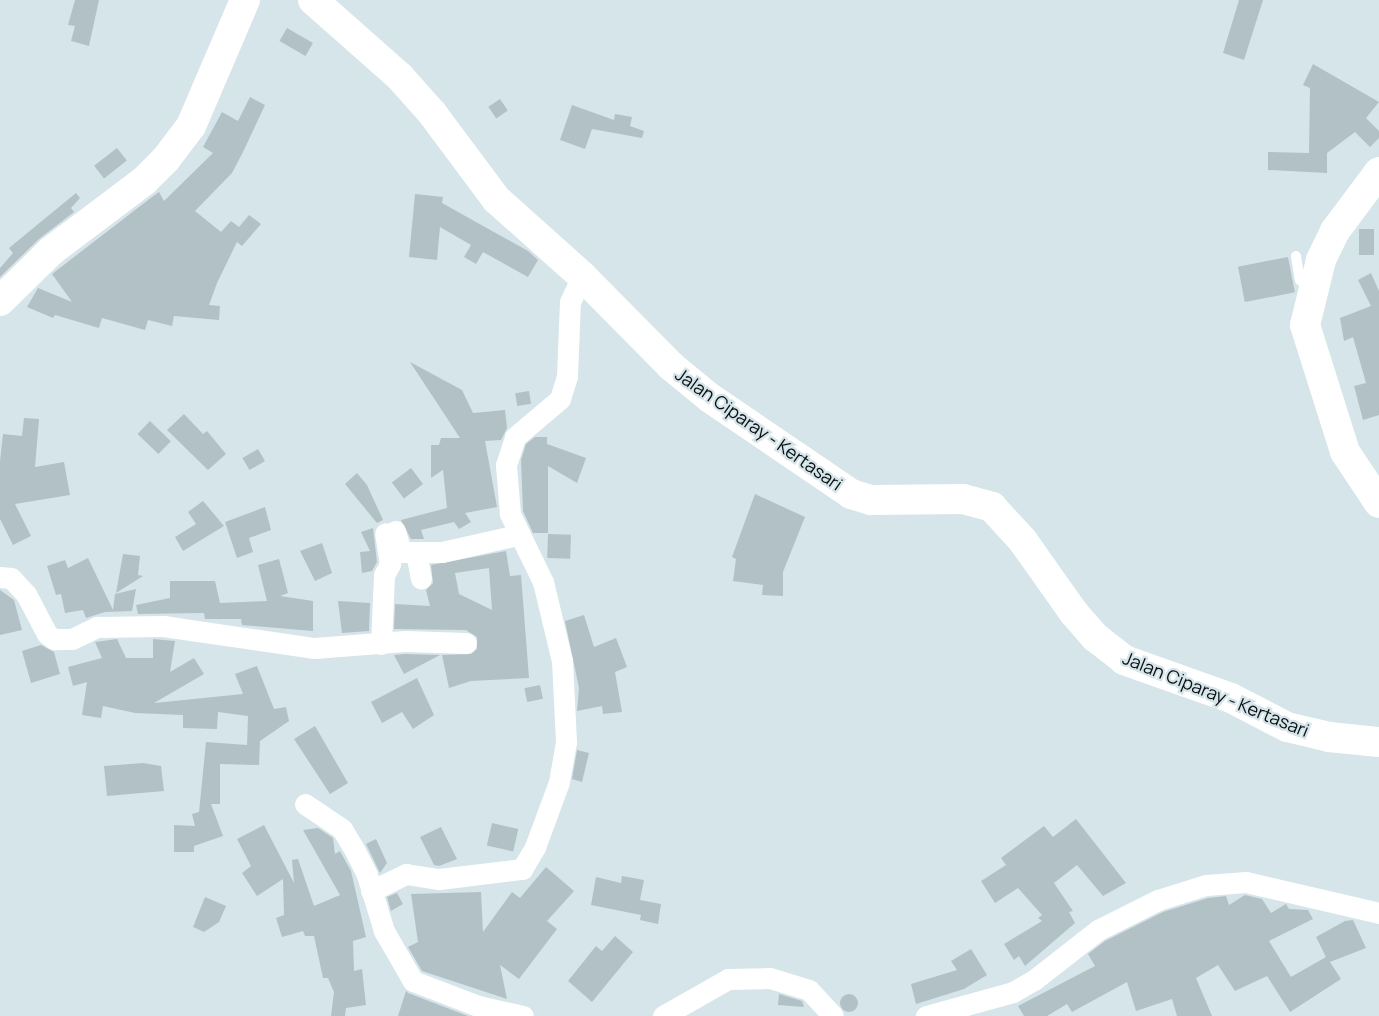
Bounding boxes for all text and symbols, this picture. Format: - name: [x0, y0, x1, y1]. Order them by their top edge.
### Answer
- street label: Jalan Ciparay - Kertasari: [671, 363, 847, 495]
- street label: Jalan Ciparay - Kertasari: [1120, 647, 1312, 741]

